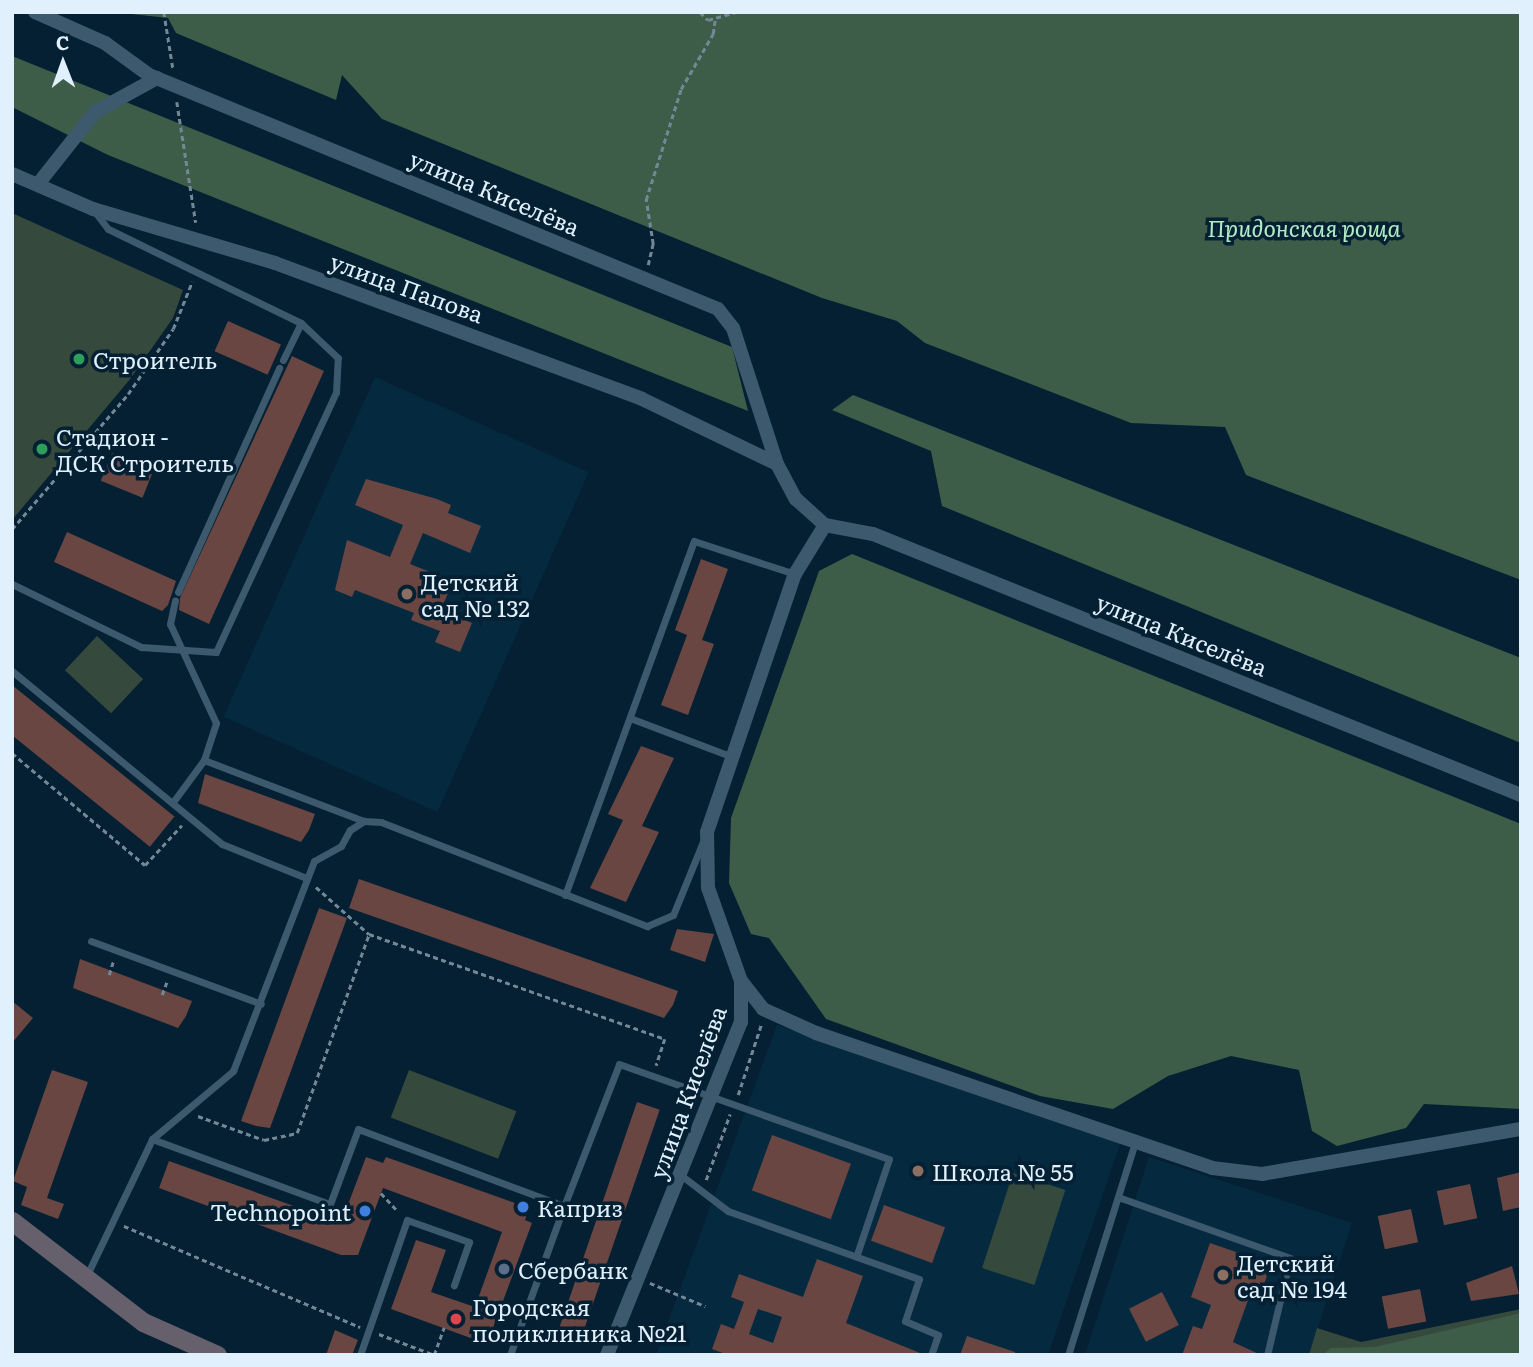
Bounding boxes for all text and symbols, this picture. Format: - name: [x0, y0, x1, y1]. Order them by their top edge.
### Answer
- north arrow: [28, 28, 98, 98]
- text: С: [56, 28, 70, 56]
- street label: улица Киселёва: [406, 144, 584, 240]
- park label: Придонская роща: [1207, 213, 1401, 241]
- street label: улица Папова: [327, 246, 487, 328]
- place label: Строитель: [93, 345, 217, 373]
- marker: Строитель: [71, 351, 87, 367]
- place label: Стадион - ДСК Строитель: [56, 422, 234, 476]
- marker: Стадион - ДСК Строитель: [34, 441, 50, 457]
- place label: Детский сад № 132: [421, 567, 530, 621]
- marker: Детский сад № 132: [399, 586, 415, 602]
- street label: улица Киселёва: [1092, 587, 1272, 681]
- street label: улица Киселёва: [643, 1002, 731, 1182]
- place label: Школа № 55: [932, 1157, 1074, 1185]
- marker: Школа № 55: [910, 1163, 926, 1179]
- place label: Каприз: [537, 1193, 623, 1221]
- place label: Technopoint: [210, 1197, 351, 1225]
- marker: Каприз: [515, 1199, 531, 1215]
- marker: Technopoint: [357, 1203, 373, 1219]
- place label: Детский сад № 194: [1237, 1248, 1347, 1302]
- place label: Сбербанк: [518, 1255, 628, 1283]
- marker: Сбербанк: [496, 1261, 512, 1277]
- marker: Детский сад № 194: [1215, 1267, 1231, 1283]
- place label: Городская поликлиника №21: [472, 1292, 687, 1346]
- marker: Городская поликлиника №21: [446, 1309, 466, 1329]

